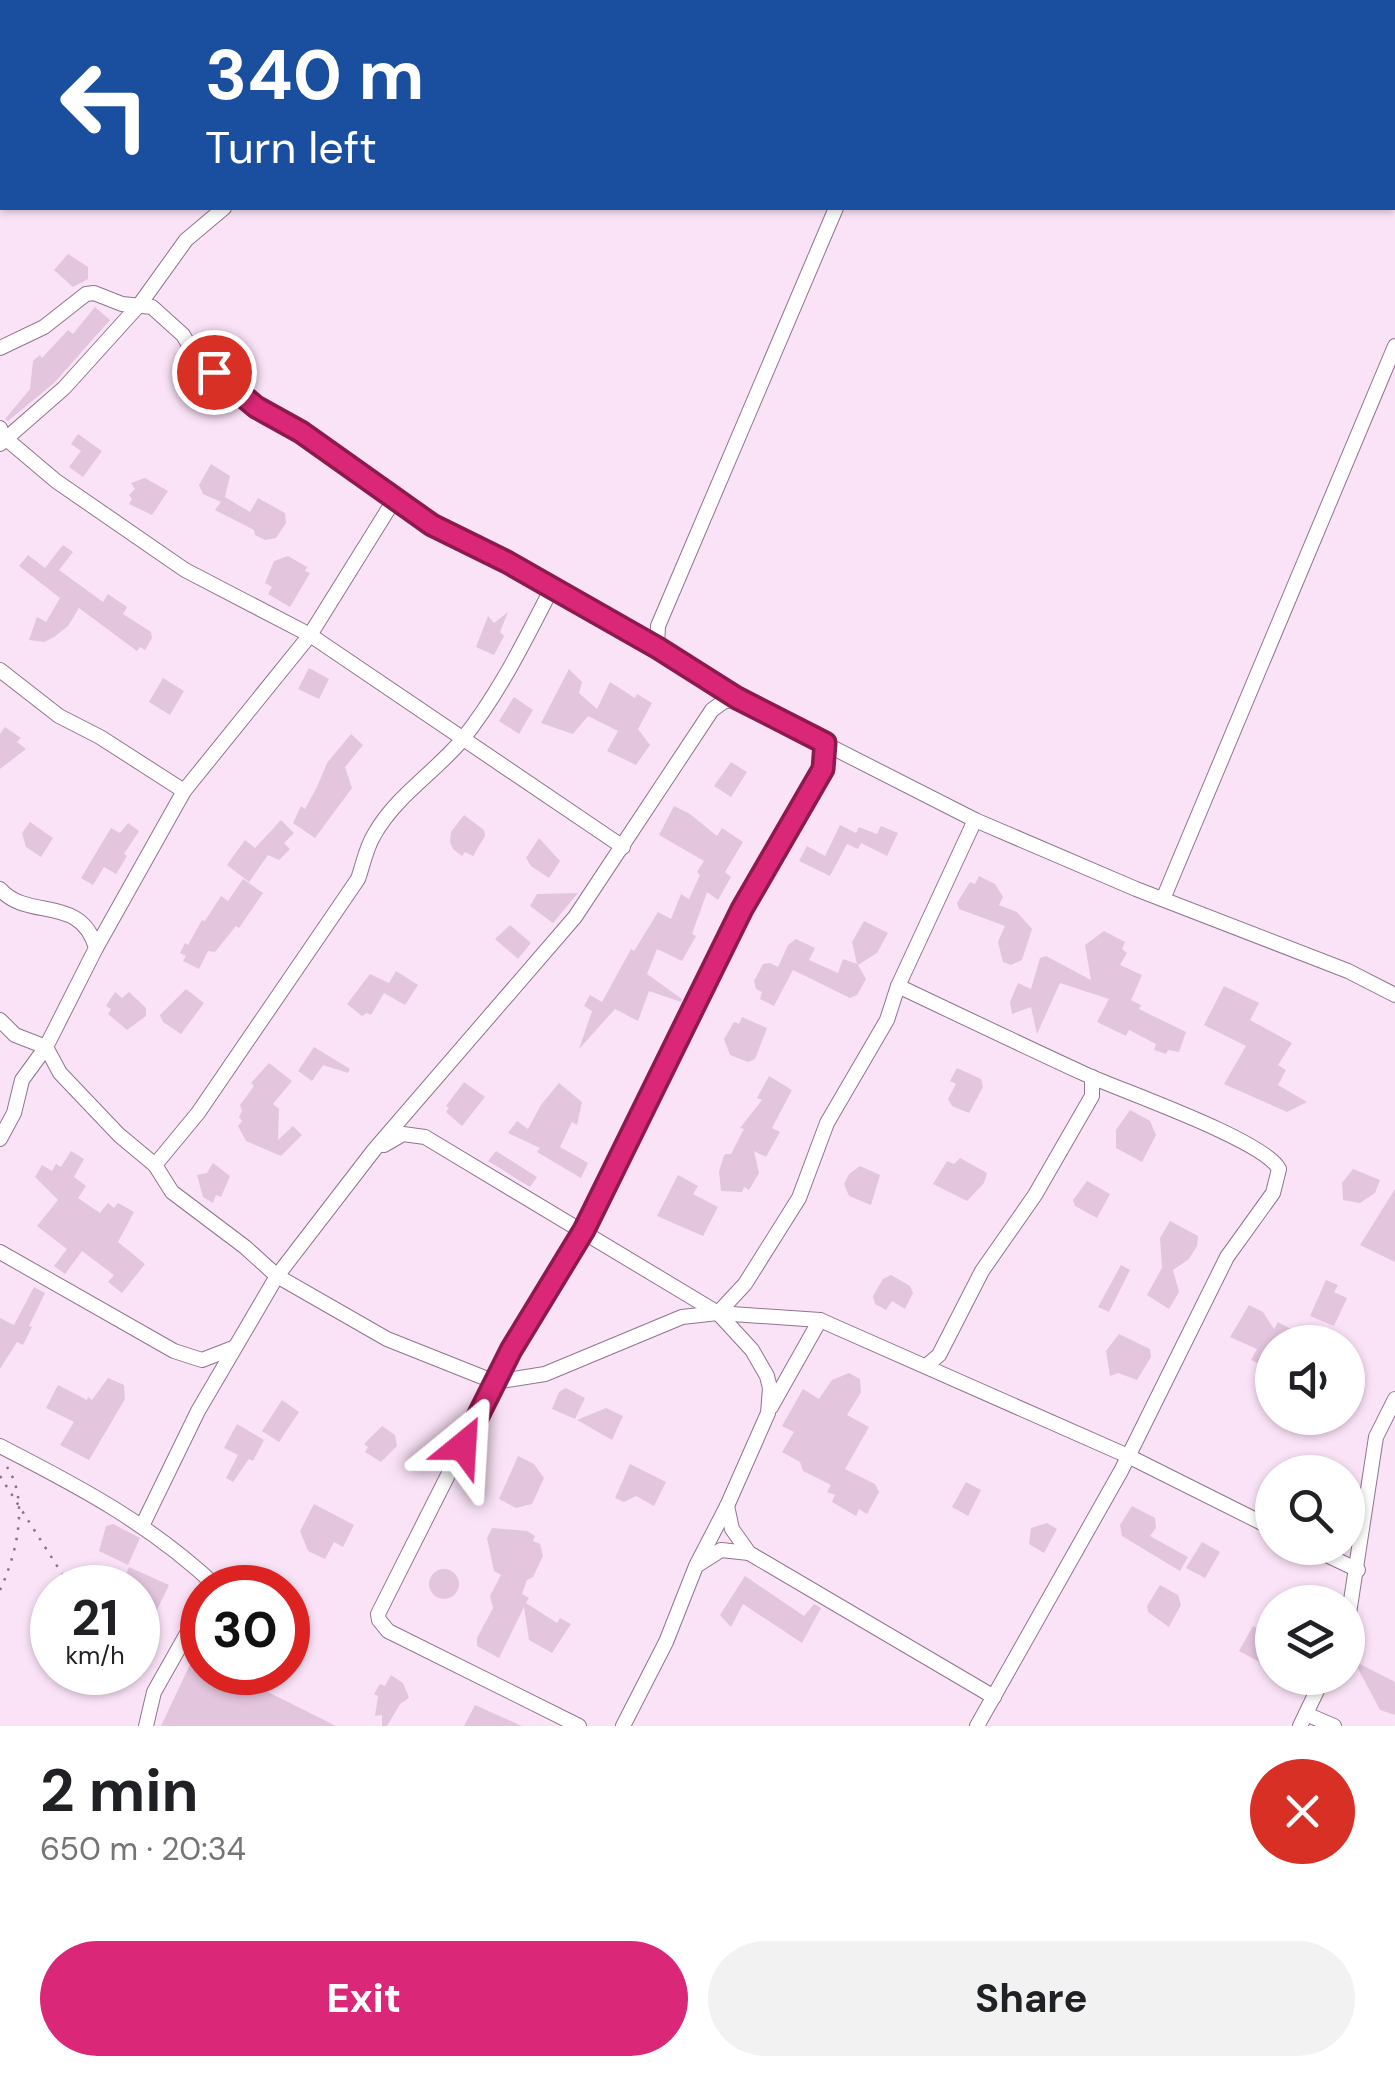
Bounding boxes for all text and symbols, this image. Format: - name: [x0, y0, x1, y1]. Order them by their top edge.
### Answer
- text: 340 m: [205, 30, 424, 121]
- icon: left: [40, 40, 170, 170]
- text: Turn left: [205, 118, 377, 177]
- pin: [172, 330, 257, 415]
- icon: arrive: [187, 345, 242, 400]
- map controls: [1255, 1325, 1365, 1695]
- button: sound: [1255, 1325, 1365, 1435]
- position arrow: [411, 1394, 515, 1498]
- button: search: [1255, 1455, 1365, 1565]
- speed limit sign: 30: [180, 1565, 310, 1695]
- text: 21: [71, 1585, 119, 1651]
- button: layers: [1255, 1585, 1365, 1695]
- text: km/h: [65, 1639, 125, 1672]
- text: 2 min: [40, 1751, 199, 1830]
- button: close: [1250, 1759, 1355, 1864]
- text: 650 m · 20:34: [40, 1828, 246, 1870]
- button: Exit: [40, 1941, 688, 2056]
- button: Share: [708, 1941, 1355, 2056]

